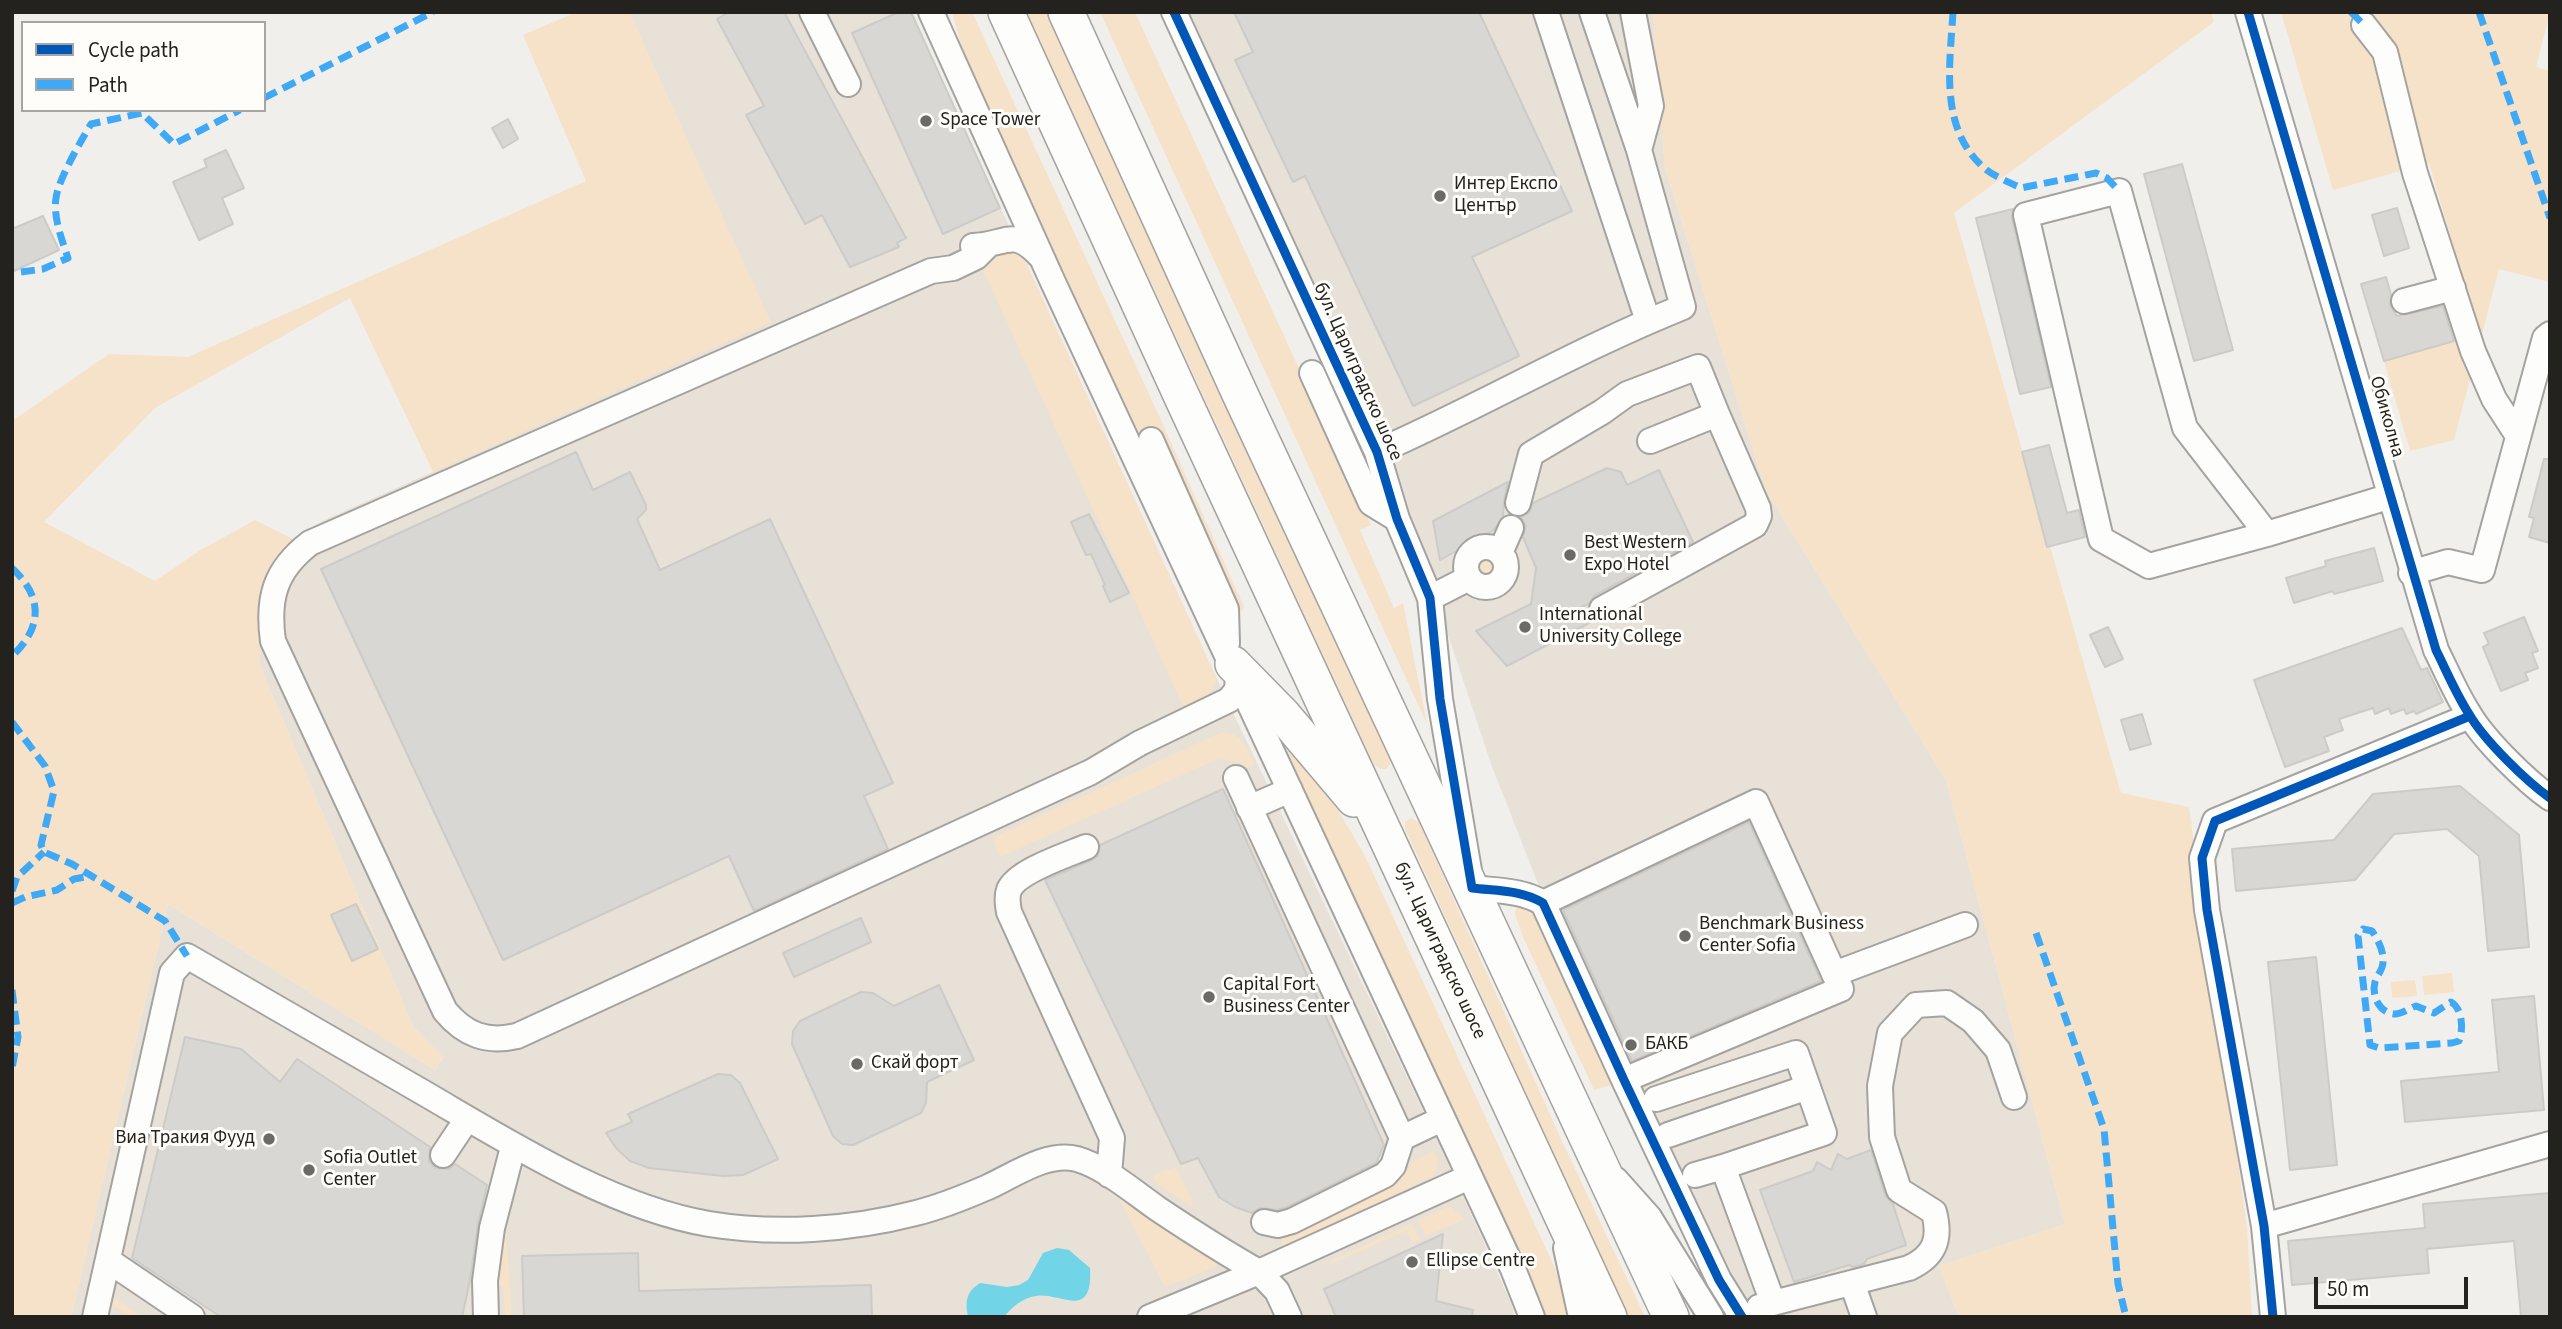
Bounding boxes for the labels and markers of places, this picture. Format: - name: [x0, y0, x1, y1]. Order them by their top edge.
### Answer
- place label: Space Tower: [940, 110, 1040, 132]
- marker: Space Tower: [918, 113, 934, 129]
- place label: Интер Експо Център: [1454, 174, 1558, 218]
- marker: Интер Експо Център: [1432, 188, 1448, 204]
- place label: Best Western Expo Hotel: [1584, 533, 1687, 577]
- marker: Best Western Expo Hotel: [1562, 547, 1578, 563]
- place label: International University College: [1539, 605, 1682, 649]
- marker: International University College: [1517, 619, 1533, 635]
- place label: Benchmark Business Center Sofia: [1699, 914, 1864, 958]
- marker: Benchmark Business Center Sofia: [1677, 928, 1693, 944]
- place label: Capital Fort Business Center: [1223, 975, 1350, 1019]
- marker: Capital Fort Business Center: [1201, 989, 1217, 1005]
- place label: БАКБ: [1645, 1034, 1688, 1056]
- marker: БАКБ: [1623, 1037, 1639, 1053]
- place label: Скай форт: [871, 1053, 958, 1075]
- marker: Скай форт: [849, 1056, 865, 1072]
- place label: Виа Тракия Фууд: [115, 1128, 255, 1150]
- marker: Виа Тракия Фууд: [261, 1131, 277, 1147]
- place label: Sofia Outlet Center: [323, 1148, 417, 1192]
- marker: Sofia Outlet Center: [301, 1162, 317, 1178]
- place label: Ellipse Centre: [1426, 1251, 1535, 1273]
- marker: Ellipse Centre: [1404, 1254, 1420, 1270]

